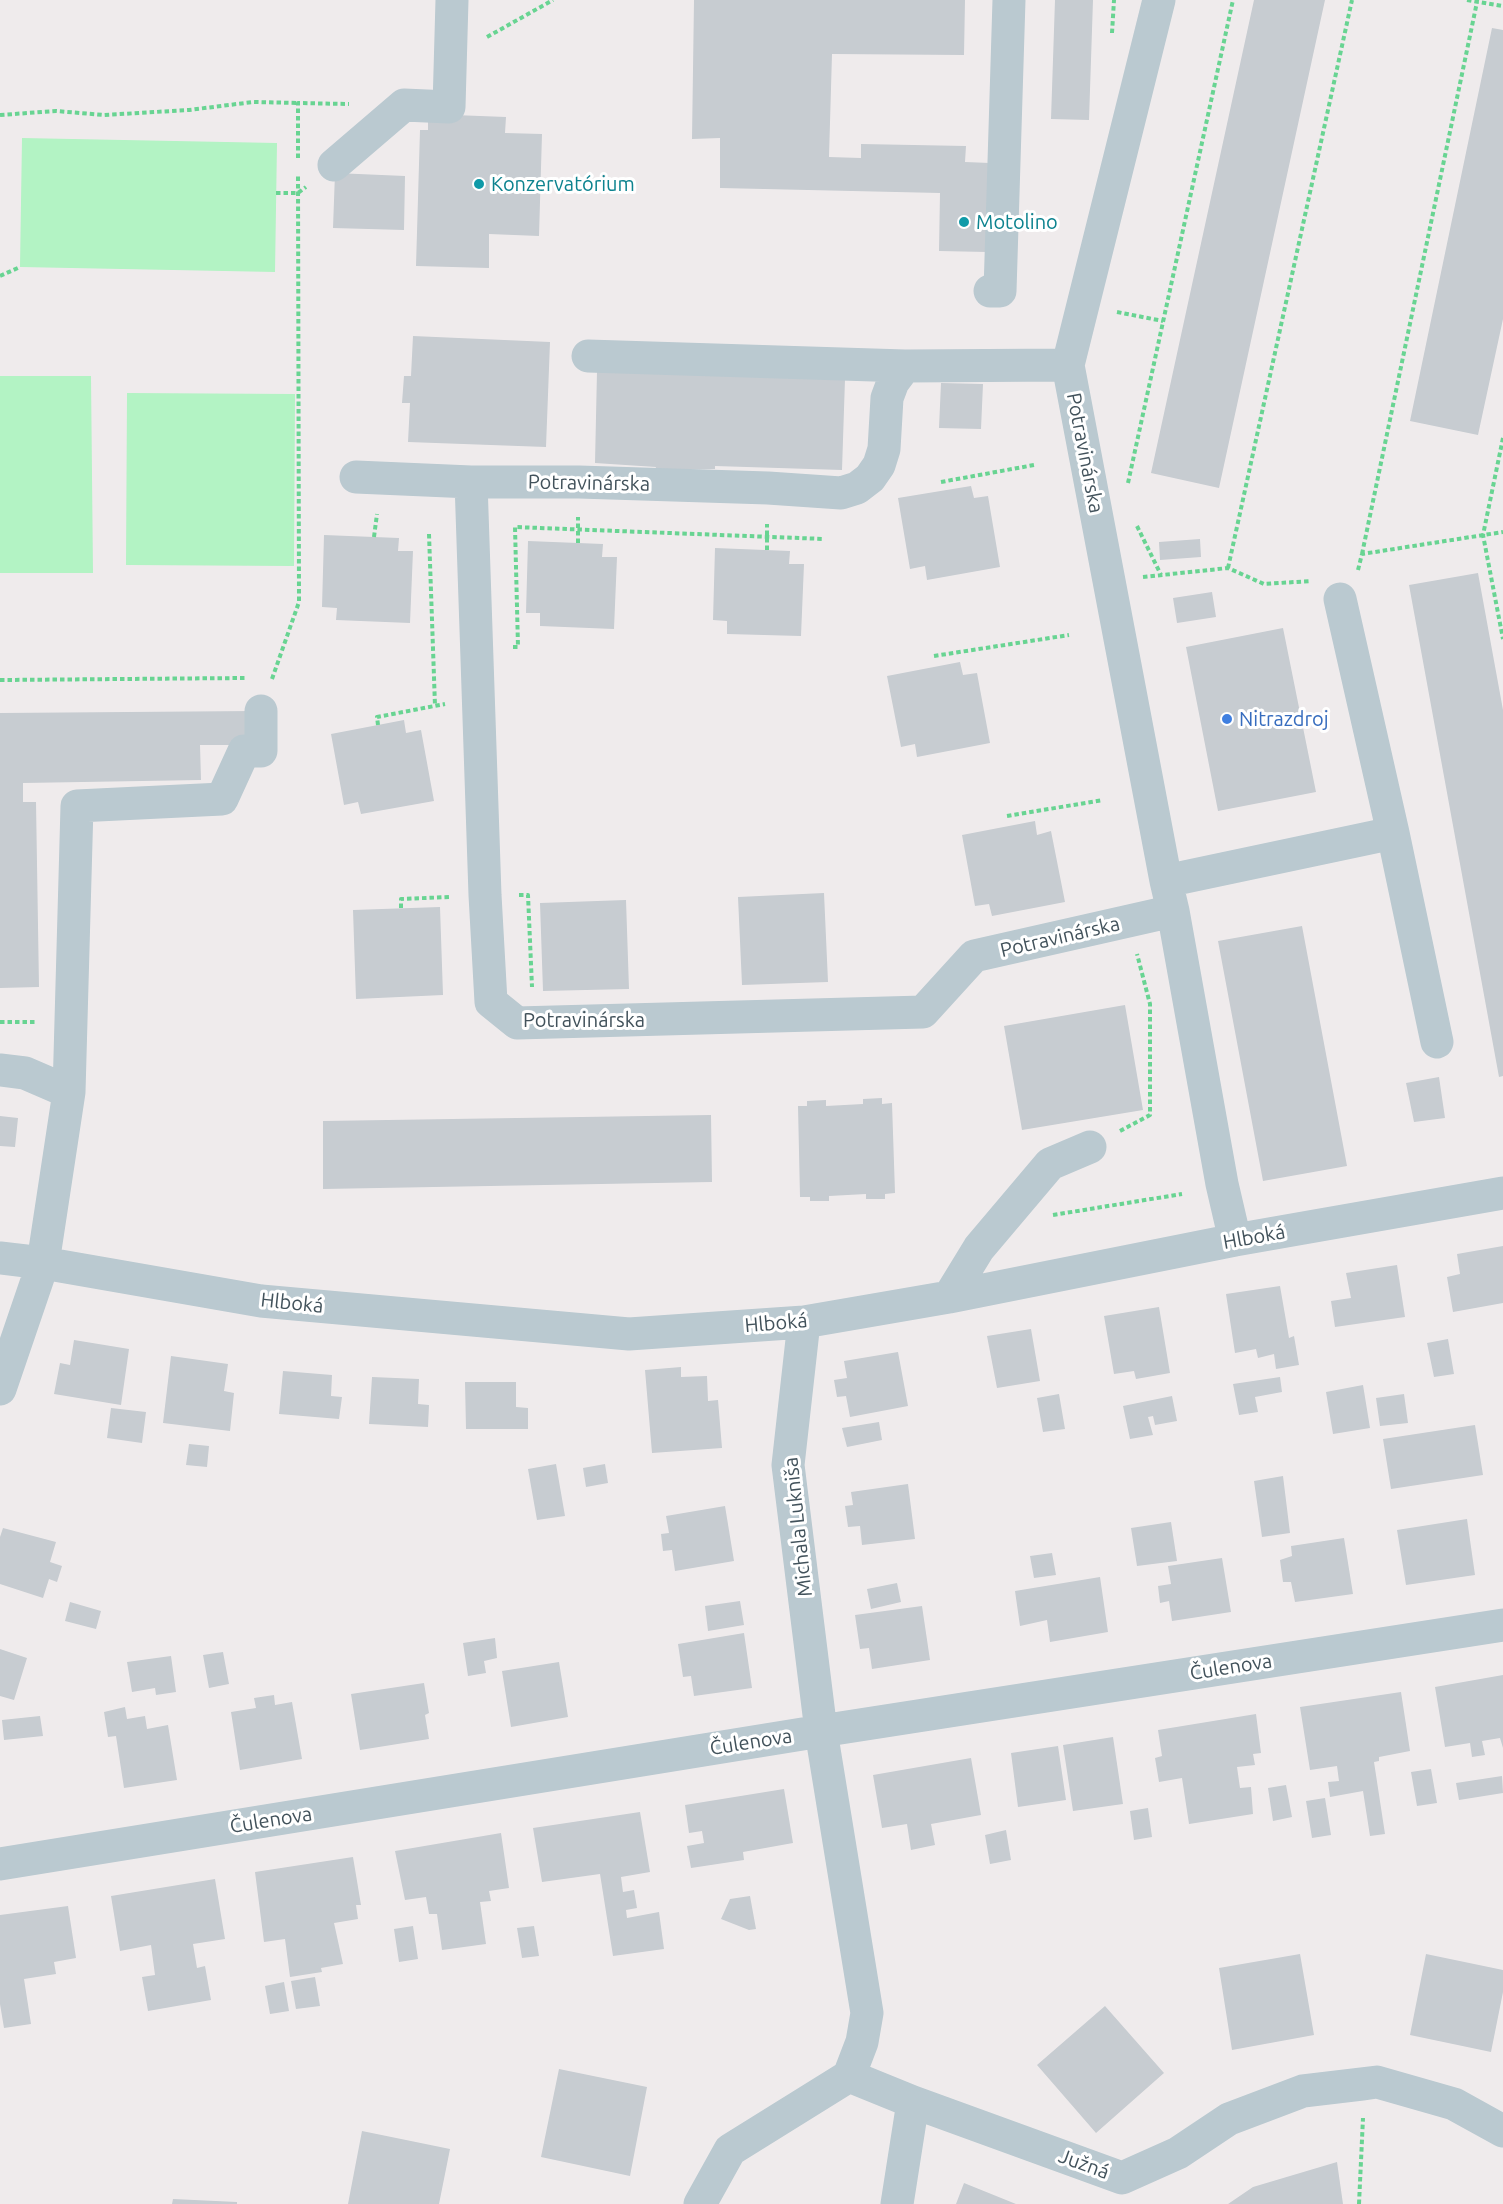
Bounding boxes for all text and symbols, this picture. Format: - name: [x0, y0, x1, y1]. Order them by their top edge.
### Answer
- place label: Konzervatórium: [491, 172, 635, 196]
- marker: Konzervatórium: [472, 177, 486, 191]
- place label: Motolino: [976, 210, 1058, 234]
- marker: Motolino: [957, 215, 971, 229]
- street label: Potravinárska: [1062, 391, 1108, 515]
- street label: Potravinárska: [528, 470, 650, 496]
- place label: Nitrazdroj: [1239, 707, 1329, 731]
- marker: Nitrazdroj: [1220, 712, 1234, 726]
- street label: Potravinárska: [998, 912, 1122, 962]
- street label: Potravinárska: [523, 1008, 645, 1032]
- street label: Hlboká: [1221, 1220, 1287, 1254]
- street label: Hlboká: [259, 1288, 325, 1318]
- street label: Hlboká: [744, 1308, 808, 1338]
- street label: Michala Lukniša: [779, 1456, 817, 1598]
- street label: Čulenova: [1188, 1649, 1274, 1685]
- street label: Čulenova: [708, 1724, 794, 1760]
- street label: Čulenova: [228, 1802, 314, 1838]
- street label: Južná: [1055, 2144, 1113, 2184]

